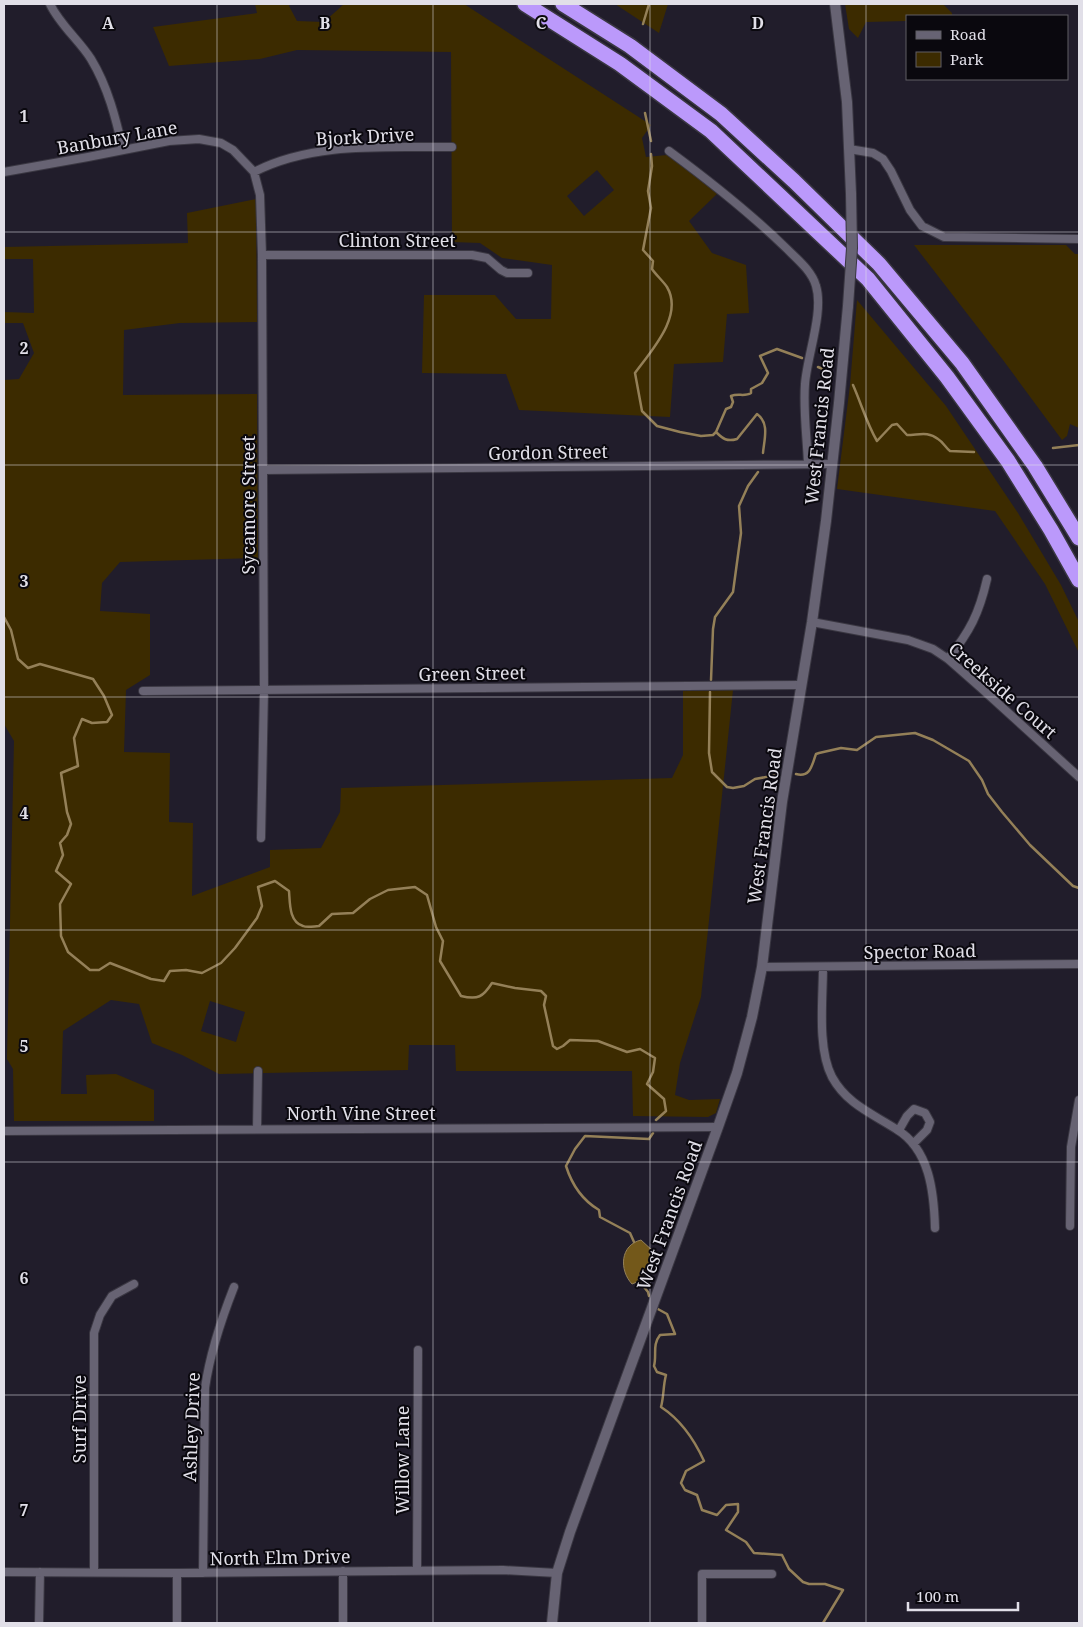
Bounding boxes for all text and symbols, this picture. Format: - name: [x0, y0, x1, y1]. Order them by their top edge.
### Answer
- text: A: [102, 12, 115, 34]
- text: B: [320, 12, 331, 34]
- text: C: [536, 12, 547, 34]
- text: D: [752, 12, 764, 34]
- legend: [906, 15, 1068, 80]
- text: Road: [950, 24, 986, 44]
- text: Park: [950, 49, 984, 69]
- text: 1: [19, 105, 29, 127]
- street label: Banbury Lane: [55, 115, 179, 159]
- street label: Bjork Drive: [315, 121, 415, 151]
- street label: Clinton Street: [338, 228, 456, 252]
- text: 2: [19, 337, 29, 359]
- street label: West Francis Road: [799, 346, 839, 506]
- street label: Sycamore Street: [236, 436, 260, 574]
- street label: Gordon Street: [488, 439, 608, 465]
- text: 3: [19, 570, 29, 592]
- street label: Creekside Court: [944, 636, 1062, 744]
- street label: Green Street: [418, 660, 526, 686]
- street label: West Francis Road: [741, 746, 787, 906]
- text: 4: [19, 802, 29, 824]
- street label: Spector Road: [864, 938, 976, 964]
- text: 5: [19, 1035, 29, 1057]
- street label: North Vine Street: [286, 1101, 436, 1125]
- street label: West Francis Road: [631, 1137, 707, 1293]
- text: 6: [19, 1267, 29, 1289]
- street label: Ashley Drive: [177, 1372, 205, 1482]
- street label: Surf Drive: [67, 1375, 91, 1463]
- street label: Willow Lane: [390, 1406, 414, 1514]
- text: 7: [19, 1499, 29, 1521]
- street label: North Elm Drive: [209, 1544, 351, 1570]
- scale bar: [908, 1580, 1018, 1612]
- text: 100 m: [916, 1586, 959, 1606]

